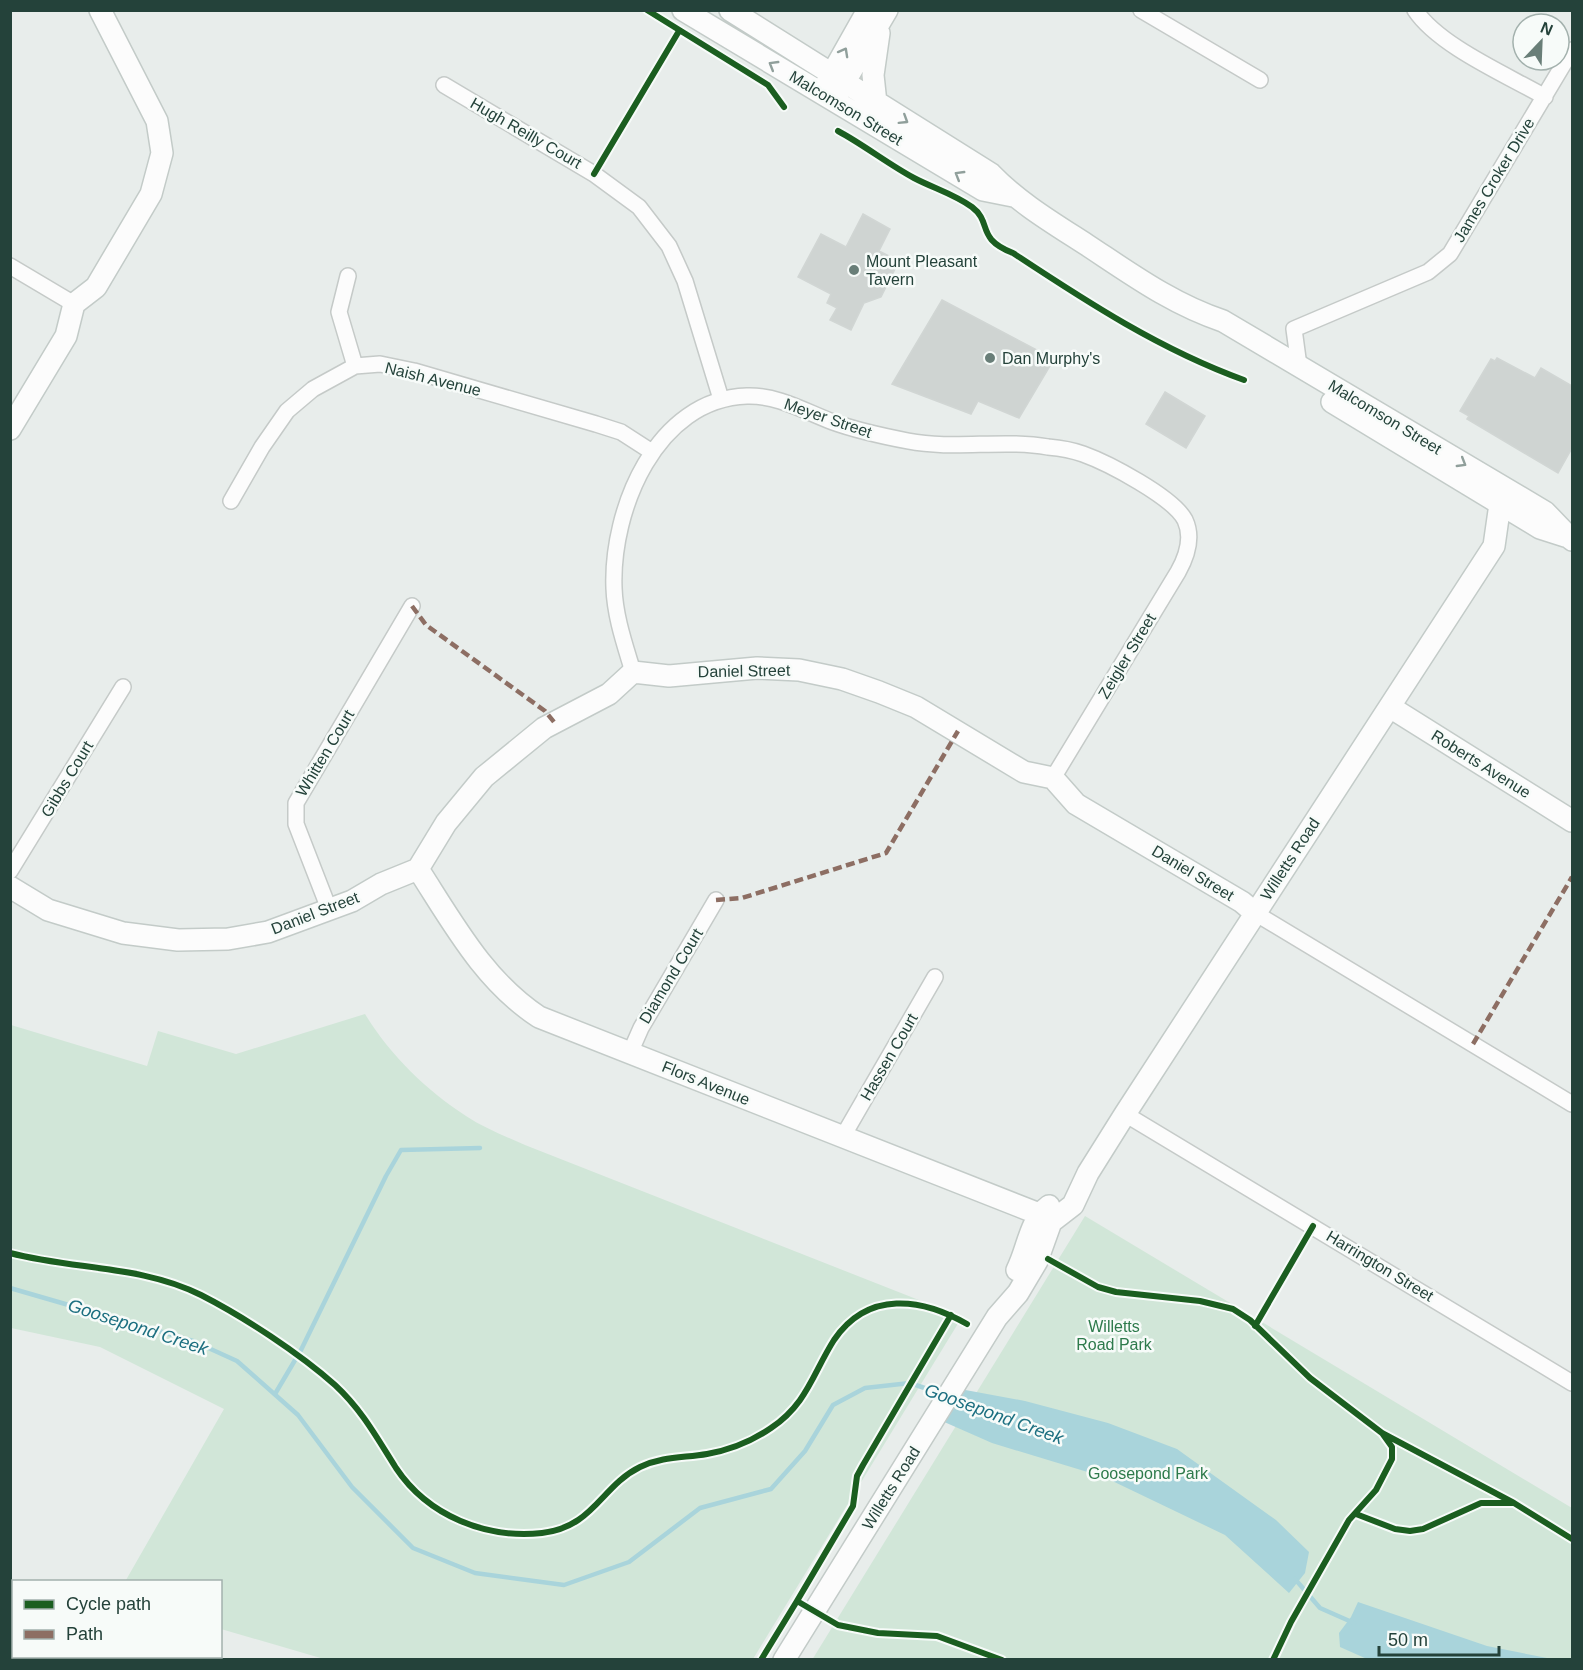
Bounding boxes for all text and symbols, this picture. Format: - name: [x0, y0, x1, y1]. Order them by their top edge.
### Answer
- north arrow: [1511, 12, 1571, 72]
- text: N: [1538, 19, 1555, 39]
- one-way arrow: [837, 48, 848, 58]
- one-way arrow: [769, 61, 779, 72]
- street label: Malcomson Street: [786, 68, 906, 149]
- street label: Hugh Reilly Court: [467, 94, 585, 172]
- one-way arrow: [898, 112, 908, 124]
- street label: James Croker Drive: [1450, 115, 1538, 245]
- one-way arrow: [955, 171, 965, 183]
- place label: Mount Pleasant Tavern: [866, 253, 978, 288]
- marker: Mount Pleasant Tavern: [847, 263, 861, 277]
- place label: Dan Murphy's: [1002, 350, 1100, 367]
- marker: Dan Murphy's: [983, 351, 997, 365]
- street label: Naish Avenue: [383, 359, 483, 399]
- street label: Malcomson Street: [1325, 377, 1445, 458]
- street label: Meyer Street: [782, 395, 875, 441]
- one-way arrow: [1456, 455, 1466, 467]
- street label: Zeigler Street: [1095, 610, 1159, 702]
- street label: Daniel Street: [698, 662, 791, 680]
- street label: Whitten Court: [293, 706, 358, 799]
- street label: Roberts Avenue: [1428, 727, 1534, 801]
- street label: Gibbs Court: [38, 738, 97, 820]
- street label: Willetts Road: [1257, 815, 1323, 903]
- street label: Daniel Street: [1149, 842, 1237, 904]
- street label: Daniel Street: [269, 888, 362, 938]
- street label: Diamond Court: [636, 925, 706, 1026]
- street label: Hassen Court: [857, 1010, 921, 1104]
- street label: Flors Avenue: [660, 1058, 752, 1108]
- street label: Harrington Street: [1323, 1227, 1437, 1305]
- water label: Goosepond Creek: [65, 1295, 212, 1359]
- park label: Willetts Road Park: [1076, 1318, 1153, 1353]
- water label: Goosepond Creek: [922, 1380, 1067, 1449]
- street label: Willetts Road: [859, 1444, 923, 1532]
- park label: Goosepond Park: [1088, 1465, 1209, 1482]
- legend: [12, 1580, 222, 1658]
- text: Cycle path: [66, 1594, 151, 1614]
- scale bar: [1379, 1619, 1499, 1657]
- text: Path: [66, 1624, 103, 1644]
- text: 50 m: [1388, 1630, 1428, 1650]

